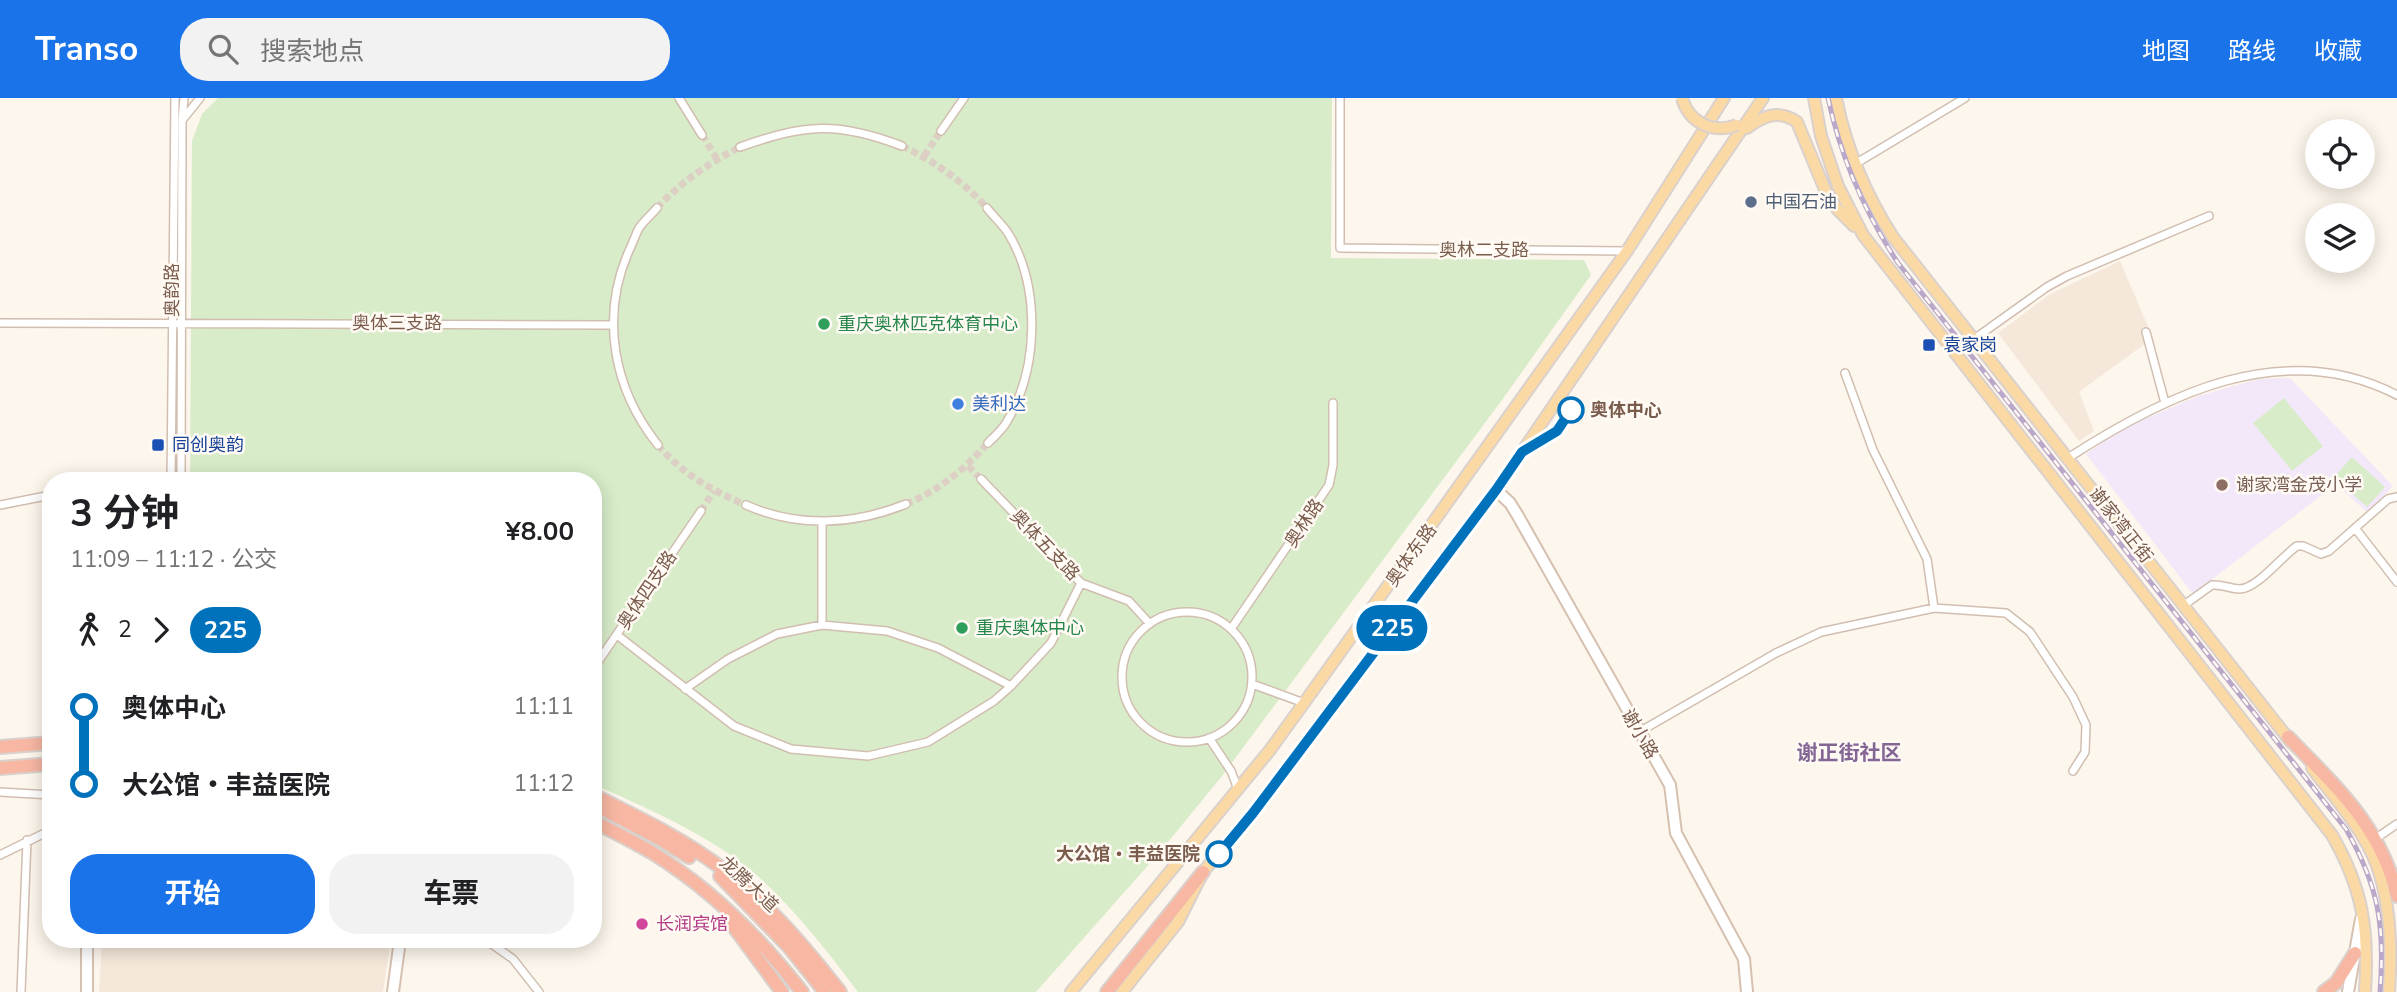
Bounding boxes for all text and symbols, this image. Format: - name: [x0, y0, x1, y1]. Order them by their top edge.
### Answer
- search box: [180, 18, 670, 81]
- text: Transo: [35, 27, 138, 72]
- icon: search: [204, 30, 242, 68]
- text: 搜索地点: [260, 34, 364, 69]
- text: 地图: [2142, 35, 2190, 67]
- text: 路线: [2228, 35, 2276, 67]
- text: 收藏: [2314, 35, 2362, 67]
- map controls: [2305, 119, 2375, 273]
- button: locate: [2305, 119, 2375, 189]
- place label: 中国石油: [1765, 190, 1837, 214]
- marker: 中国石油: [1743, 194, 1759, 210]
- button: layers: [2305, 203, 2375, 273]
- street label: 奥林二支路: [1439, 238, 1529, 262]
- street label: 奥韵路: [160, 263, 184, 317]
- street label: 奥体三支路: [352, 311, 442, 335]
- place label: 重庆奥林匹克体育中心: [838, 312, 1018, 336]
- marker: 重庆奥林匹克体育中心: [816, 316, 832, 332]
- place label: 袁家岗: [1943, 333, 1997, 357]
- marker: 袁家岗: [1921, 337, 1937, 353]
- place label: 美利达: [972, 392, 1026, 416]
- marker: 美利达: [950, 396, 966, 412]
- marker: 奥体中心: [1558, 397, 1584, 423]
- place label: 奥体中心: [1590, 398, 1662, 422]
- place label: 同创奥韵: [172, 433, 244, 457]
- marker: 同创奥韵: [150, 437, 166, 453]
- place label: 谢家湾金茂小学: [2236, 473, 2362, 497]
- marker: 谢家湾金茂小学: [2214, 477, 2230, 493]
- street label: 谢家湾正街: [2084, 482, 2158, 568]
- text: 3 分钟: [70, 488, 179, 539]
- street label: 奥林路: [1279, 494, 1329, 552]
- street label: 奥体五支路: [1005, 504, 1085, 586]
- text: ¥8.00: [505, 514, 574, 549]
- street label: 奥体东路: [1380, 519, 1442, 591]
- text: 11:09 – 11:12 · 公交: [70, 544, 277, 575]
- street label: 奥体四支路: [612, 546, 682, 634]
- line badge: 225: [1352, 605, 1432, 651]
- icon: walk: [70, 611, 108, 649]
- icon: forward: [142, 611, 180, 649]
- text: 225: [1370, 612, 1414, 644]
- text: 2: [118, 614, 132, 645]
- text: 225: [204, 614, 247, 646]
- place label: 重庆奥体中心: [976, 616, 1084, 640]
- marker: 重庆奥体中心: [954, 620, 970, 636]
- text: 奥体中心: [122, 691, 226, 726]
- text: 11:11: [514, 691, 574, 722]
- street label: 谢小路: [1616, 705, 1664, 763]
- district label: 谢正街社区: [1797, 739, 1902, 767]
- text: 大公馆‧丰益医院: [122, 768, 330, 803]
- text: 11:12: [514, 768, 574, 799]
- marker: 大公馆‧丰益医院: [1206, 841, 1232, 867]
- place label: 大公馆‧丰益医院: [1056, 842, 1200, 866]
- street label: 龙腾大道: [714, 851, 784, 917]
- button: 开始: [70, 854, 315, 934]
- button: 车票: [329, 854, 574, 934]
- place label: 长润宾馆: [656, 912, 728, 936]
- marker: 长润宾馆: [634, 916, 650, 932]

